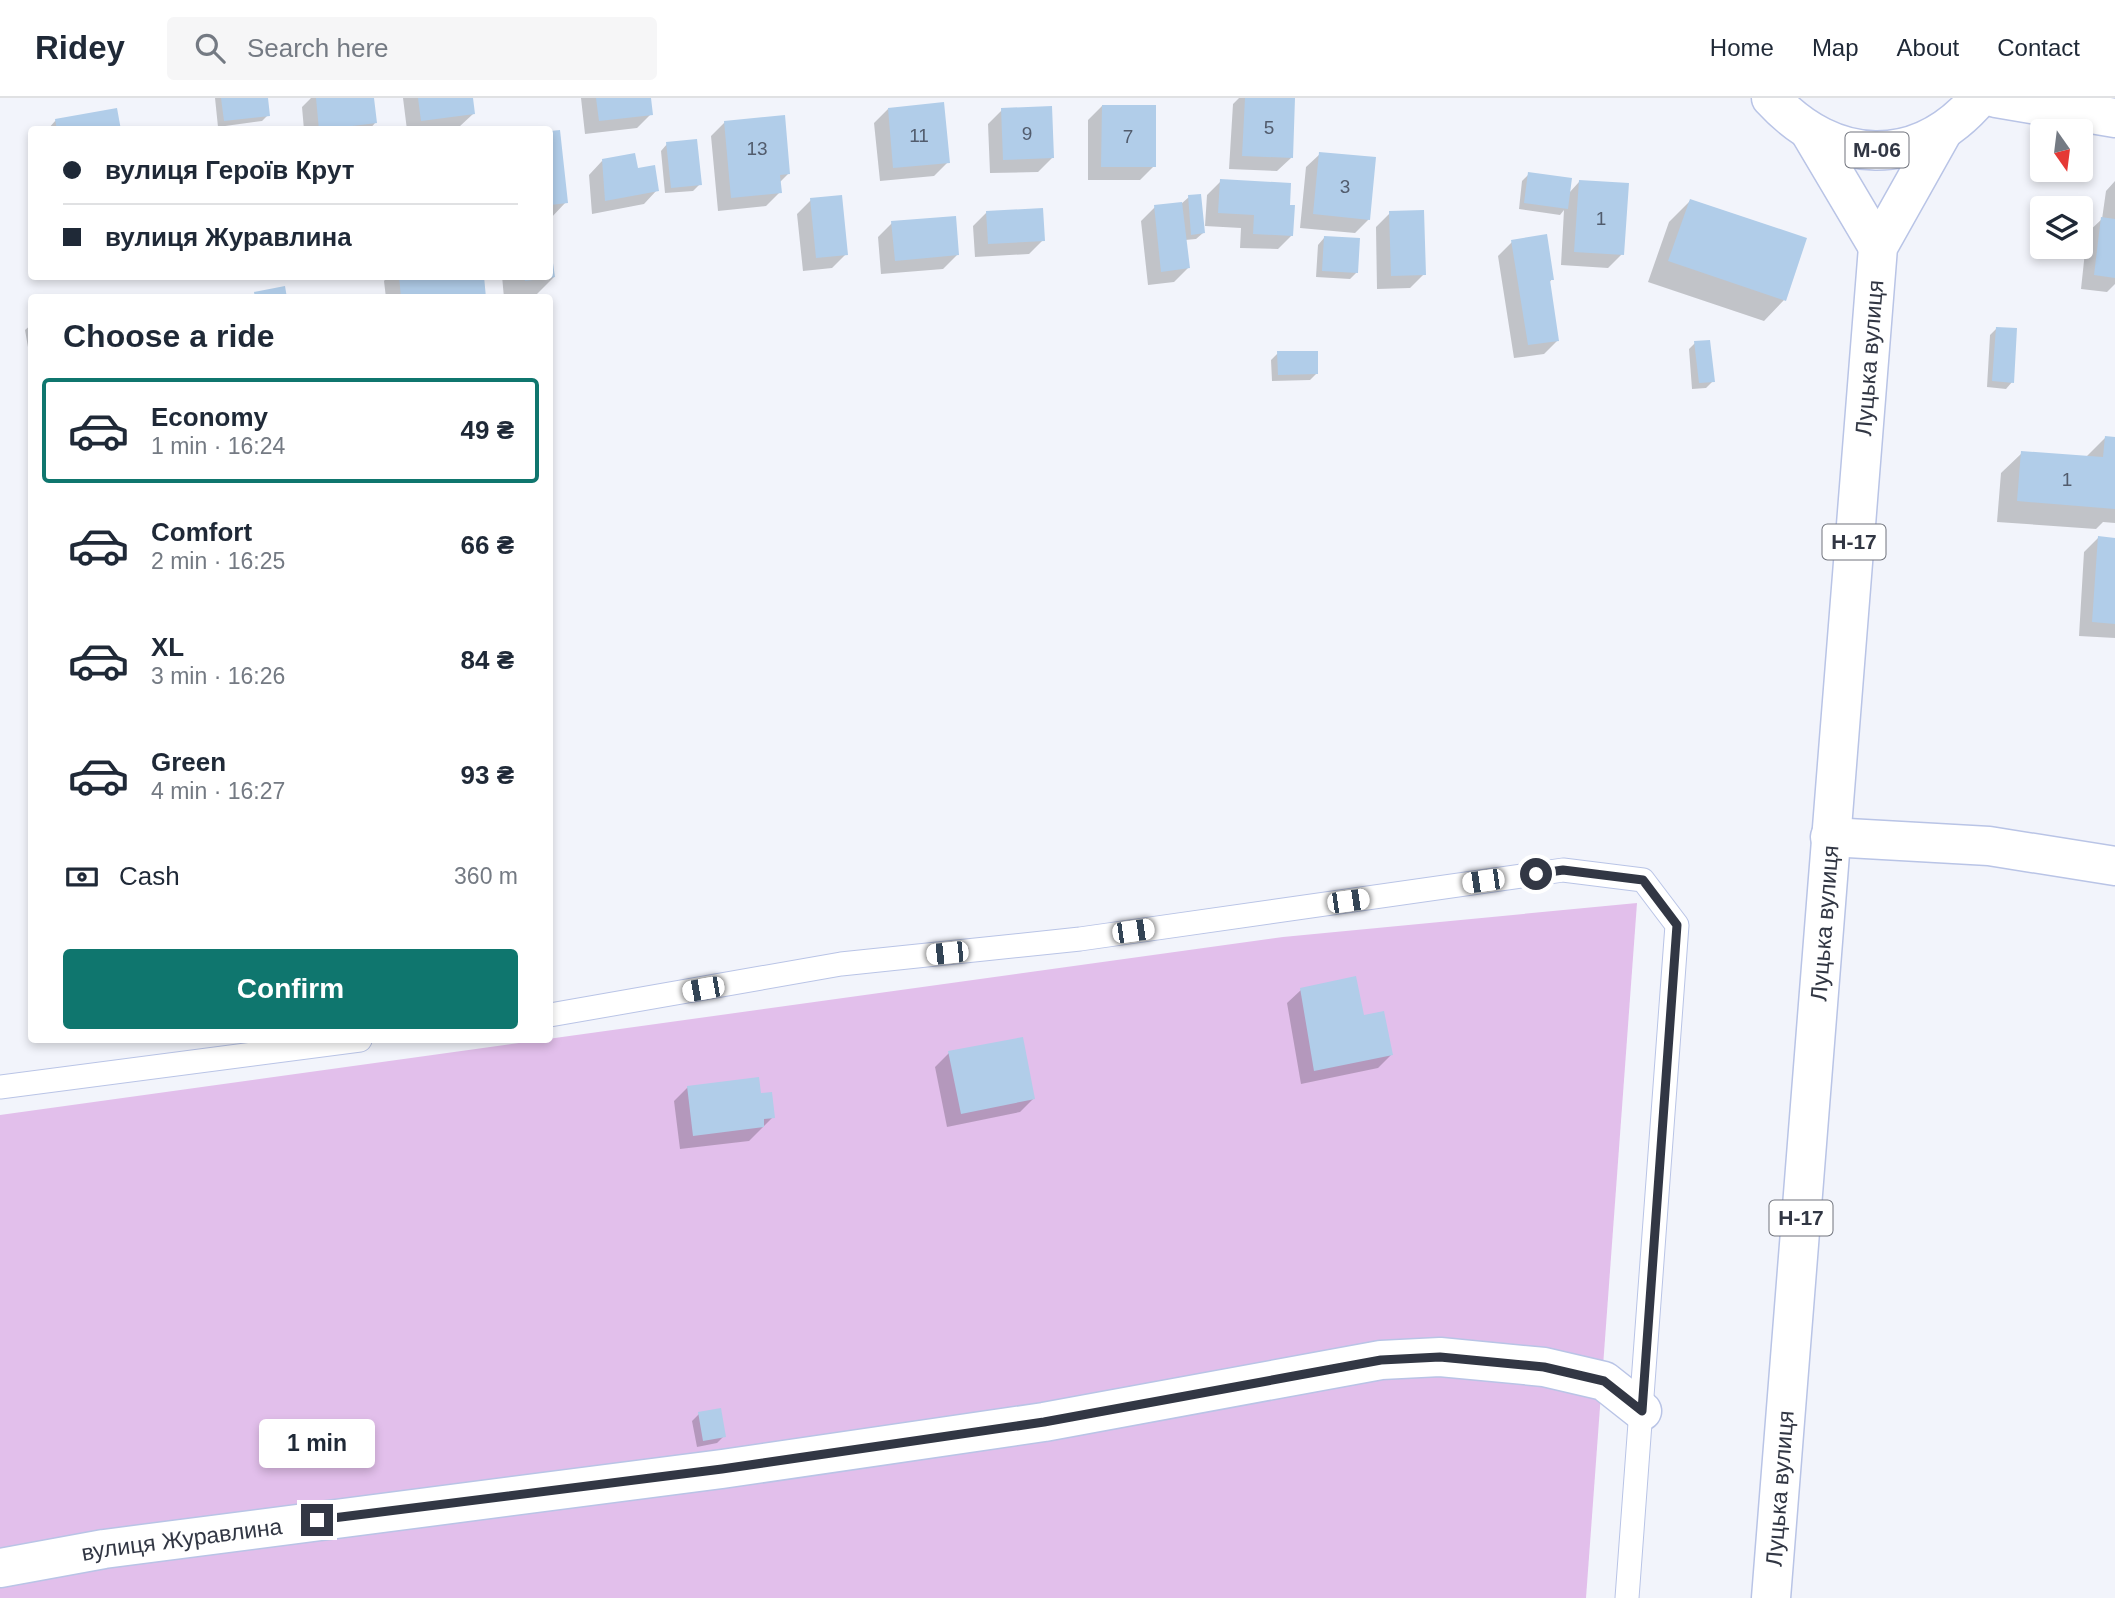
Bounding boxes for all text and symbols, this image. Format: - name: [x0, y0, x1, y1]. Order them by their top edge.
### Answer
- search box: [167, 17, 657, 80]
- text: Ridey: [35, 29, 125, 66]
- icon: search: [191, 29, 229, 67]
- text: Search here: [247, 33, 389, 63]
- text: Home: [1710, 34, 1774, 61]
- text: Map: [1812, 34, 1859, 61]
- text: About: [1897, 34, 1959, 61]
- text: Contact: [1997, 34, 2080, 61]
- house number: 5: [1264, 117, 1274, 138]
- north arrow: [2030, 119, 2093, 182]
- map controls: [2030, 119, 2093, 259]
- house number: 9: [1022, 123, 1032, 144]
- house number: 11: [909, 125, 929, 146]
- house number: 7: [1123, 126, 1133, 147]
- road number: М-06: [1846, 132, 1909, 168]
- house number: 13: [746, 138, 768, 159]
- text: вулиця Героїв Крут: [105, 155, 354, 185]
- house number: 3: [1340, 176, 1350, 197]
- button: layers: [2030, 196, 2093, 259]
- house number: 1: [1596, 208, 1606, 229]
- text: вулиця Журавлина: [105, 222, 352, 252]
- street label: Луцька вулиця: [1850, 279, 1888, 437]
- text: Choose a ride: [63, 318, 275, 354]
- icon: car: [67, 399, 130, 462]
- text: Economy: [151, 402, 268, 432]
- text: 49 ₴: [461, 415, 514, 445]
- text: 1 min · 16:24: [151, 433, 285, 459]
- house number: 1: [2062, 469, 2072, 490]
- icon: car: [67, 514, 130, 577]
- text: Comfort: [151, 517, 252, 547]
- road number: Н-17: [1822, 524, 1885, 560]
- text: 66 ₴: [461, 530, 514, 560]
- text: 2 min · 16:25: [151, 548, 285, 574]
- icon: car: [67, 629, 130, 692]
- text: XL: [151, 632, 184, 662]
- text: 84 ₴: [461, 645, 514, 675]
- text: 3 min · 16:26: [151, 663, 285, 689]
- icon: car: [67, 744, 130, 807]
- text: Green: [151, 747, 226, 777]
- text: 93 ₴: [461, 760, 514, 790]
- text: 4 min · 16:27: [151, 778, 285, 804]
- street label: Луцька вулиця: [1805, 844, 1844, 1002]
- icon: cash: [63, 858, 101, 896]
- route start: [1520, 858, 1552, 890]
- text: Cash: [119, 861, 180, 891]
- text: 360 m: [454, 863, 518, 889]
- car: [1461, 868, 1506, 894]
- car: [1326, 888, 1371, 914]
- car: [1111, 918, 1156, 944]
- car: [926, 940, 969, 966]
- button: Confirm: [63, 949, 518, 1029]
- car: [681, 975, 726, 1003]
- road number: Н-17: [1770, 1200, 1832, 1236]
- street label: Луцька вулиця: [1761, 1409, 1799, 1567]
- callout: 1 min: [259, 1418, 375, 1468]
- text: 1 min: [287, 1430, 347, 1456]
- route end: [301, 1504, 333, 1536]
- street label: вулиця Журавлина: [79, 1513, 284, 1566]

